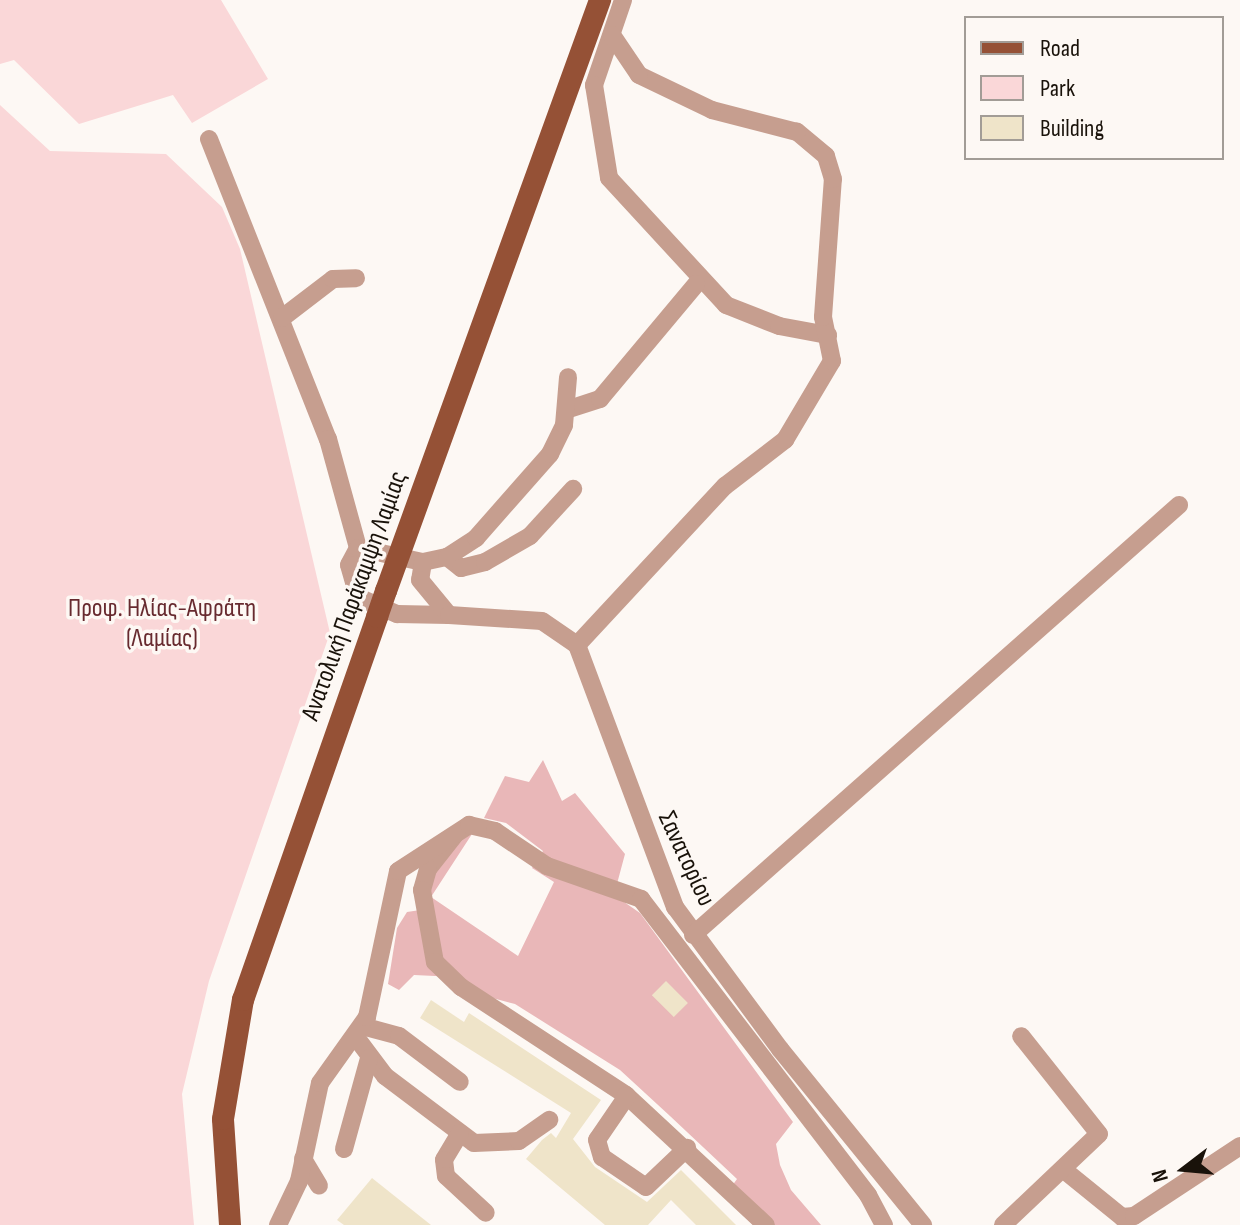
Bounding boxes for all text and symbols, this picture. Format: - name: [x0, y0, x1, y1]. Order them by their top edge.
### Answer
- legend: [964, 16, 1224, 160]
- text: Road: [1040, 34, 1080, 63]
- text: Park: [1040, 74, 1075, 103]
- text: Building: [1040, 114, 1104, 143]
- street label: Ανατολική Παράκαμψη Λαμίας: [295, 467, 415, 725]
- park label: Προφ. Ηλίας-Αφράτη (Λαμίας): [68, 593, 256, 654]
- street label: Σανατορίου: [651, 807, 721, 911]
- north arrow: [1144, 1129, 1224, 1209]
- text: N: [1146, 1166, 1175, 1185]

